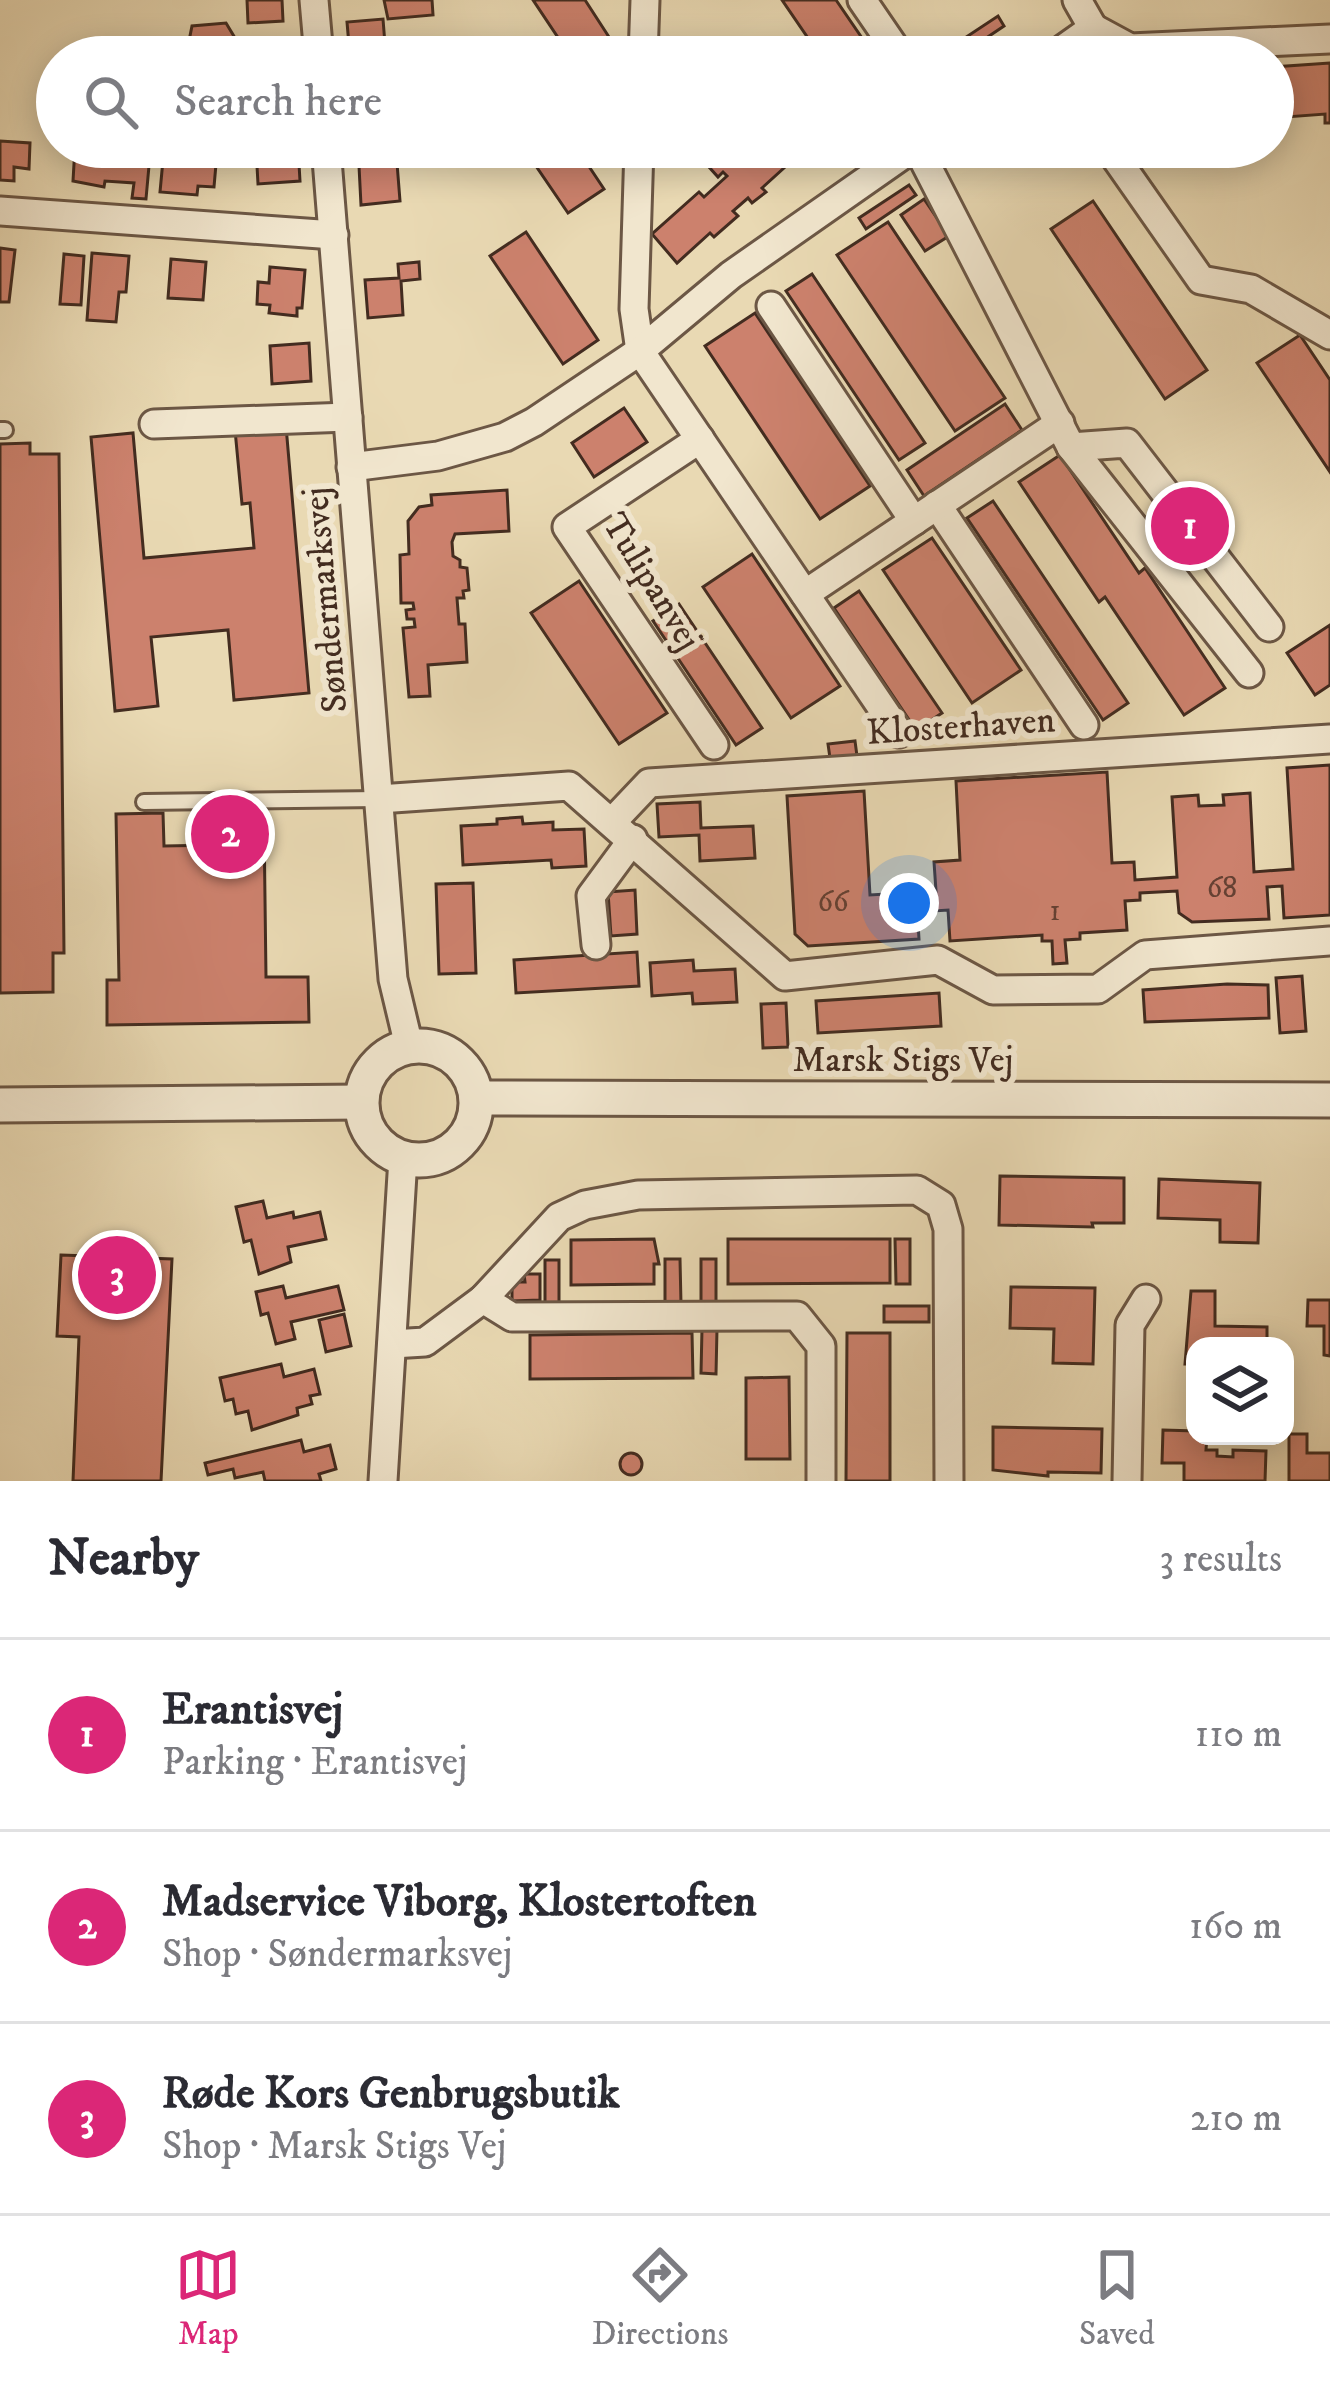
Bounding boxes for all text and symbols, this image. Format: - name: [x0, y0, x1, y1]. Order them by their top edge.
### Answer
- search box: [36, 36, 1294, 168]
- icon: search: [78, 69, 144, 135]
- text: Search here: [174, 74, 382, 130]
- pin: 1: [1151, 481, 1229, 571]
- street label: Søndermarksvej: [294, 485, 358, 715]
- street label: Tulipanvej: [591, 505, 711, 659]
- street label: Klosterhaven: [865, 698, 1057, 756]
- pin: 2: [191, 789, 269, 879]
- house number: 68: [1207, 870, 1237, 907]
- your location: [879, 873, 939, 933]
- house number: 66: [817, 884, 850, 921]
- house number: 1: [1049, 893, 1061, 930]
- street label: Marsk Stigs Vej: [793, 1038, 1013, 1083]
- pin: 3: [78, 1230, 156, 1320]
- map controls: [1186, 1337, 1294, 1445]
- button: layers: [1186, 1337, 1294, 1445]
- text: Nearby: [48, 1527, 199, 1591]
- text: 3 results: [1159, 1535, 1282, 1584]
- text: Erantisvej: [162, 1682, 343, 1738]
- text: 1: [80, 1710, 94, 1759]
- text: 110 m: [1195, 1710, 1282, 1759]
- text: Parking · Erantisvej: [162, 1738, 467, 1787]
- text: Madservice Viborg, Klostertoften: [162, 1874, 757, 1930]
- text: 2: [77, 1902, 97, 1951]
- text: 160 m: [1189, 1902, 1282, 1951]
- text: Shop · Søndermarksvej: [162, 1930, 512, 1979]
- text: Røde Kors Genbrugsbutik: [162, 2066, 620, 2122]
- text: 3: [80, 2094, 94, 2143]
- text: 210 m: [1190, 2094, 1282, 2143]
- text: Shop · Marsk Stigs Vej: [162, 2122, 506, 2171]
- tab: Map: [175, 2242, 241, 2355]
- tab: Directions: [592, 2242, 728, 2355]
- tab: Saved: [1079, 2242, 1155, 2355]

